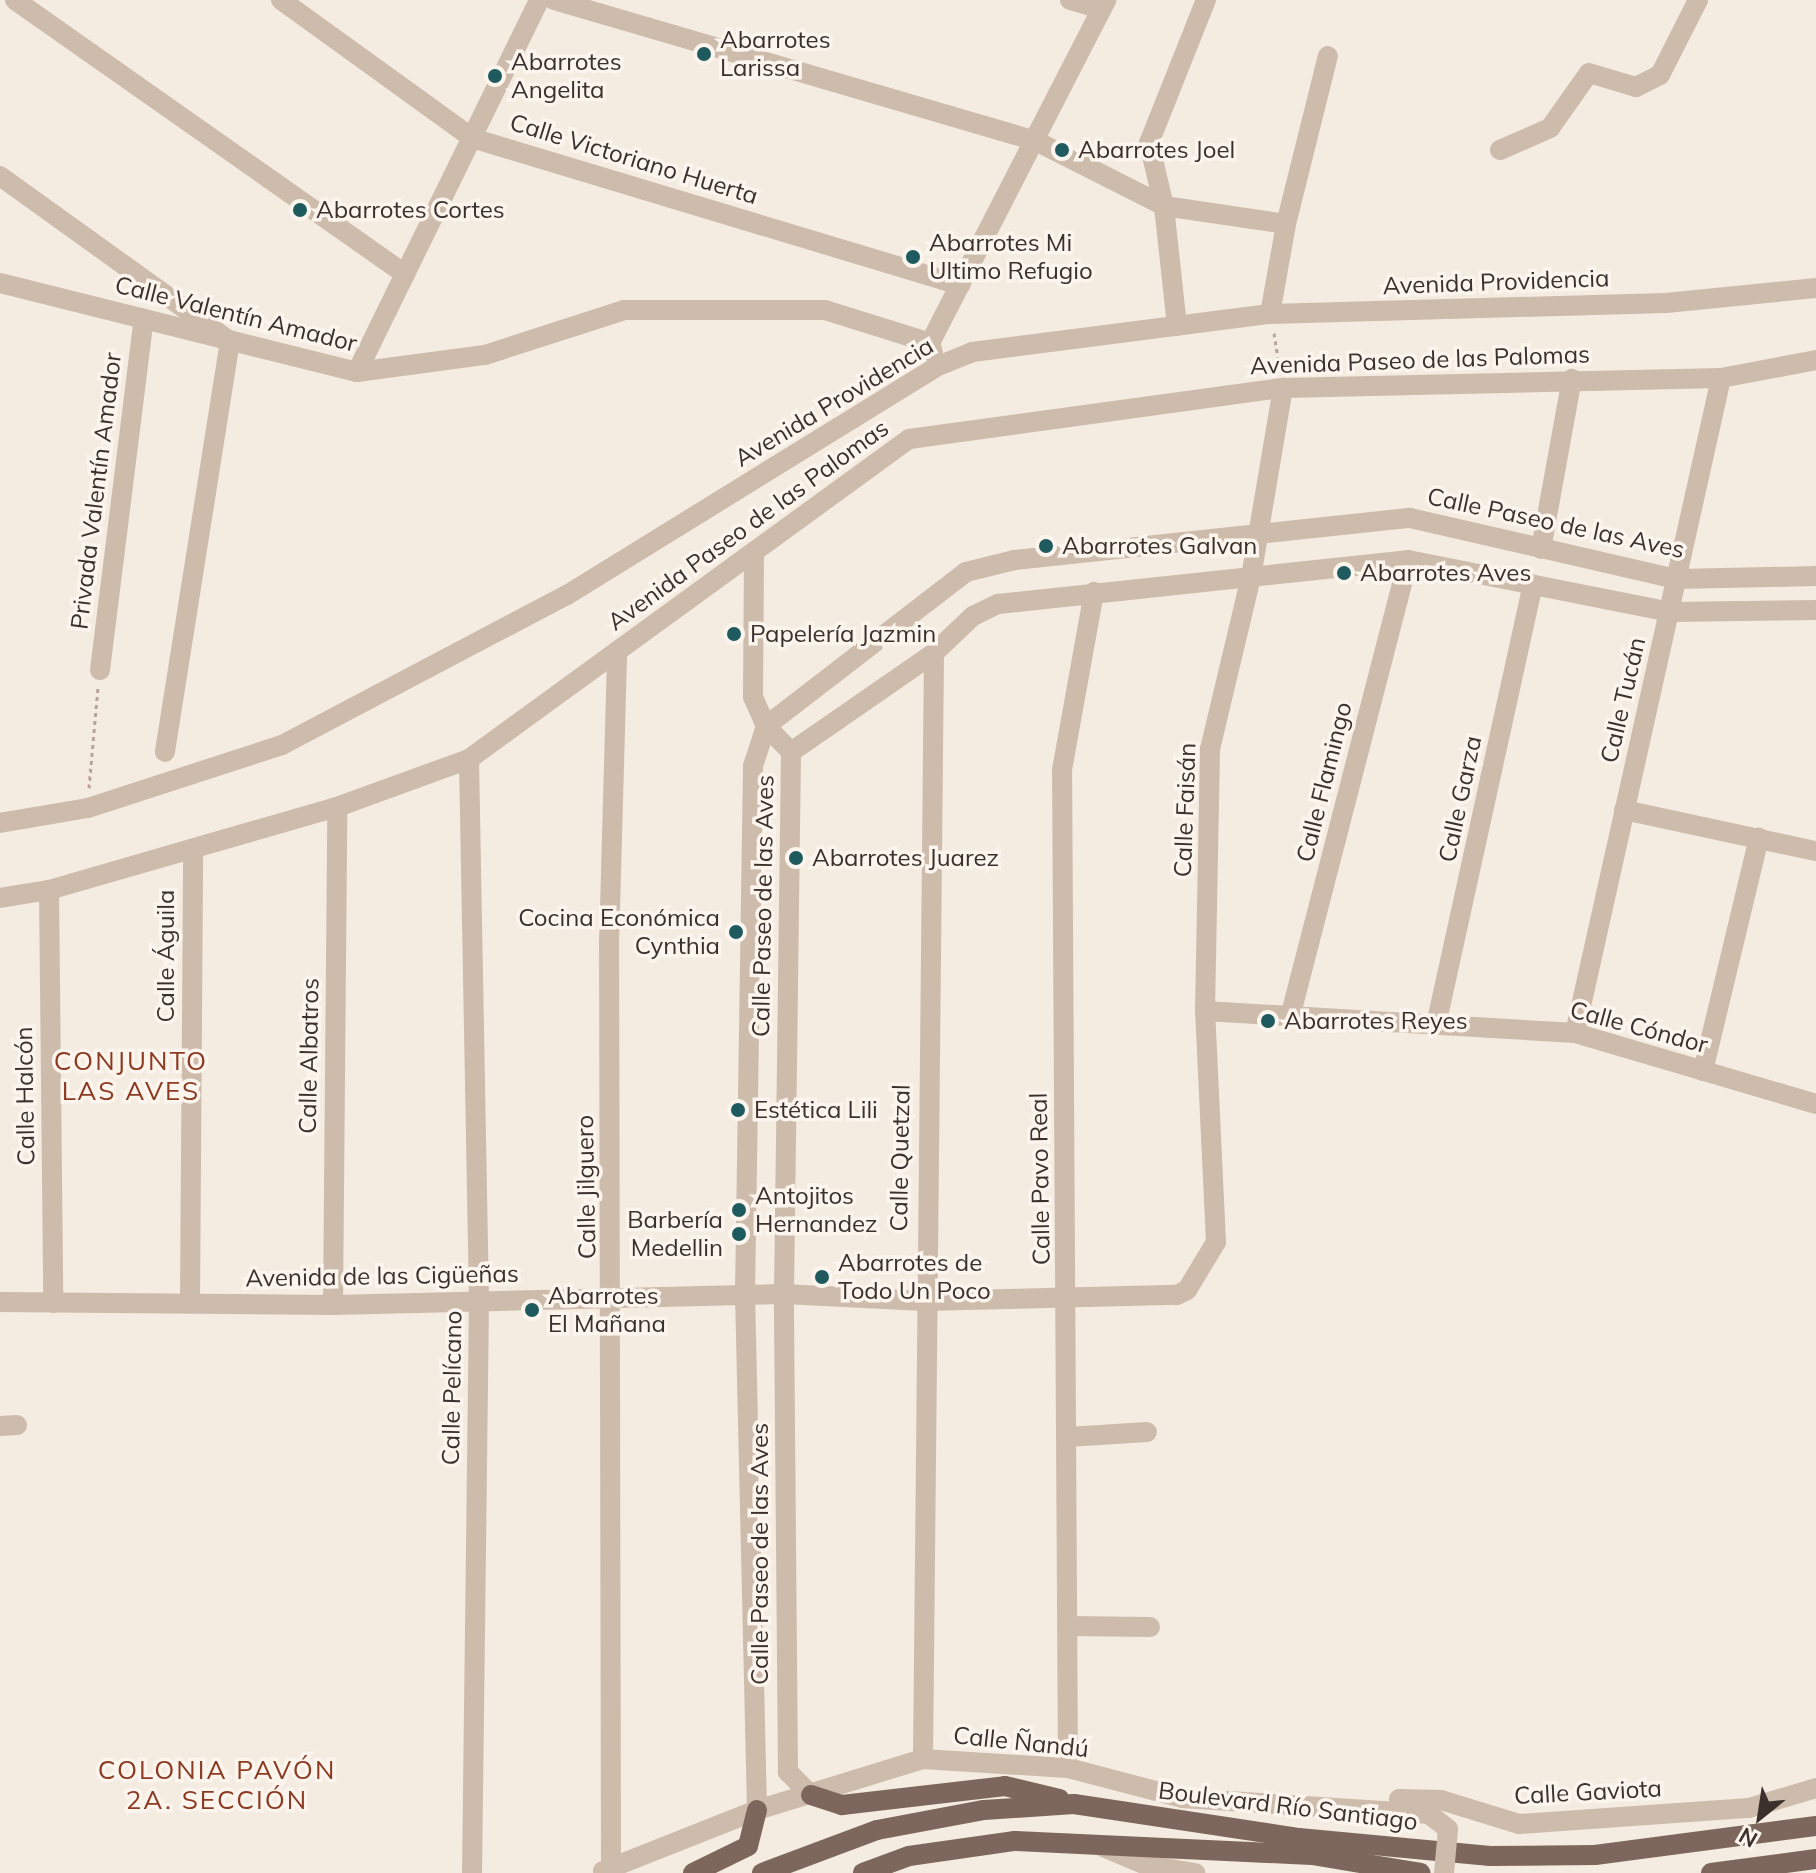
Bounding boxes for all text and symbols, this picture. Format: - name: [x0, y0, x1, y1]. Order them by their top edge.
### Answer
- place label: Abarrotes Larissa: [720, 26, 831, 82]
- marker: Abarrotes Larissa: [695, 45, 713, 63]
- place label: Abarrotes Angelita: [511, 48, 622, 104]
- marker: Abarrotes Angelita: [486, 67, 504, 85]
- street label: Calle Victoriano Huerta: [507, 108, 761, 210]
- place label: Abarrotes Joel: [1078, 136, 1235, 164]
- marker: Abarrotes Joel: [1053, 141, 1071, 159]
- place label: Abarrotes Cortes: [316, 196, 505, 224]
- marker: Abarrotes Cortes: [291, 201, 309, 219]
- place label: Abarrotes Mi Ultimo Refugio: [929, 229, 1093, 285]
- marker: Abarrotes Mi Ultimo Refugio: [904, 248, 922, 266]
- street label: Avenida Providencia: [1382, 264, 1610, 300]
- street label: Calle Valentín Amador: [112, 270, 360, 358]
- street label: Avenida Providencia: [729, 331, 939, 473]
- street label: Avenida Paseo de las Palomas: [1250, 340, 1590, 380]
- street label: Privada Valentín Amador: [65, 351, 127, 631]
- street label: Avenida Paseo de las Palomas: [602, 413, 894, 637]
- street label: Calle Paseo de las Aves: [1425, 482, 1687, 564]
- place label: Abarrotes Galvan: [1062, 532, 1257, 560]
- marker: Abarrotes Galvan: [1037, 537, 1055, 555]
- place label: Abarrotes Aves: [1360, 559, 1531, 587]
- marker: Abarrotes Aves: [1335, 564, 1353, 582]
- place label: Papelería Jazmin: [750, 620, 936, 648]
- marker: Papelería Jazmin: [725, 625, 743, 643]
- street label: Calle Tucán: [1595, 634, 1651, 766]
- street label: Calle Flamingo: [1290, 699, 1358, 865]
- street label: Calle Garza: [1433, 733, 1487, 865]
- street label: Calle Faisán: [1168, 742, 1202, 878]
- street label: Calle Paseo de las Aves: [746, 775, 780, 1037]
- place label: Abarrotes Juarez: [812, 844, 999, 872]
- marker: Abarrotes Juarez: [787, 849, 805, 867]
- street label: Calle Águila: [152, 890, 180, 1022]
- place label: Cocina Económica Cynthia: [518, 904, 720, 960]
- marker: Cocina Económica Cynthia: [727, 923, 745, 941]
- street label: Calle Albatros: [293, 978, 325, 1134]
- street label: Calle Cóndor: [1567, 995, 1711, 1059]
- place label: Abarrotes Reyes: [1284, 1007, 1468, 1035]
- marker: Abarrotes Reyes: [1259, 1012, 1277, 1030]
- street label: Calle Halcón: [9, 1026, 41, 1166]
- district label: CONJUNTO LAS AVES: [54, 1045, 208, 1106]
- street label: Calle Quetzal: [884, 1084, 916, 1232]
- street label: Calle Pavo Real: [1024, 1092, 1056, 1266]
- place label: Estética Lili: [754, 1096, 878, 1124]
- marker: Estética Lili: [729, 1101, 747, 1119]
- street label: Calle Jilguero: [570, 1115, 602, 1259]
- place label: Antojitos Hernandez: [755, 1182, 878, 1238]
- marker: Antojitos Hernandez: [730, 1201, 748, 1219]
- place label: Barbería Medellin: [627, 1206, 723, 1262]
- marker: Barbería Medellin: [730, 1225, 748, 1243]
- place label: Abarrotes de Todo Un Poco: [838, 1249, 991, 1305]
- street label: Avenida de las Cigüeñas: [245, 1259, 519, 1293]
- marker: Abarrotes de Todo Un Poco: [813, 1268, 831, 1286]
- place label: Abarrotes El Mañana: [548, 1282, 666, 1338]
- marker: Abarrotes El Mañana: [523, 1301, 541, 1319]
- street label: Calle Pelícano: [436, 1310, 468, 1466]
- street label: Calle Paseo de las Aves: [746, 1423, 774, 1685]
- street label: Calle Ñandú: [952, 1721, 1090, 1763]
- district label: COLONIA PAVÓN 2A. SECCIÓN: [98, 1754, 336, 1816]
- street label: Calle Gaviota: [1513, 1774, 1663, 1810]
- street label: Boulevard Río Santiago: [1157, 1776, 1419, 1836]
- north arrow: [1720, 1777, 1800, 1857]
- text: N: [1734, 1822, 1762, 1854]

